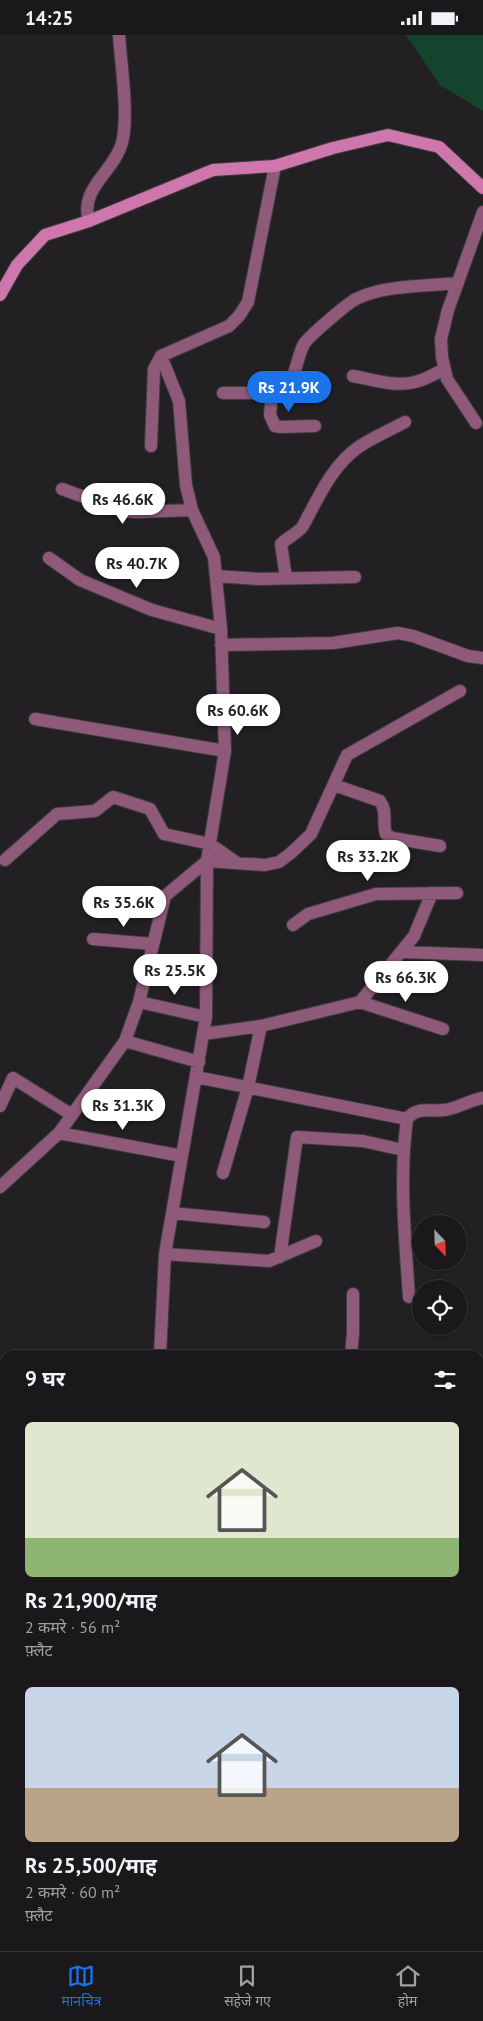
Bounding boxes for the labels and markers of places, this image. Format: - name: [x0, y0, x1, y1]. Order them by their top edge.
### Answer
- pin: Rs 21.9K: [237, 371, 341, 413]
- pin: Rs 46.6K: [71, 483, 175, 525]
- pin: Rs 40.7K: [85, 547, 189, 589]
- pin: Rs 60.6K: [186, 693, 290, 736]
- pin: Rs 33.2K: [316, 839, 420, 882]
- pin: Rs 35.6K: [72, 885, 176, 928]
- pin: Rs 25.5K: [123, 953, 227, 996]
- pin: Rs 66.3K: [354, 961, 458, 1003]
- pin: Rs 31.3K: [71, 1089, 175, 1131]

